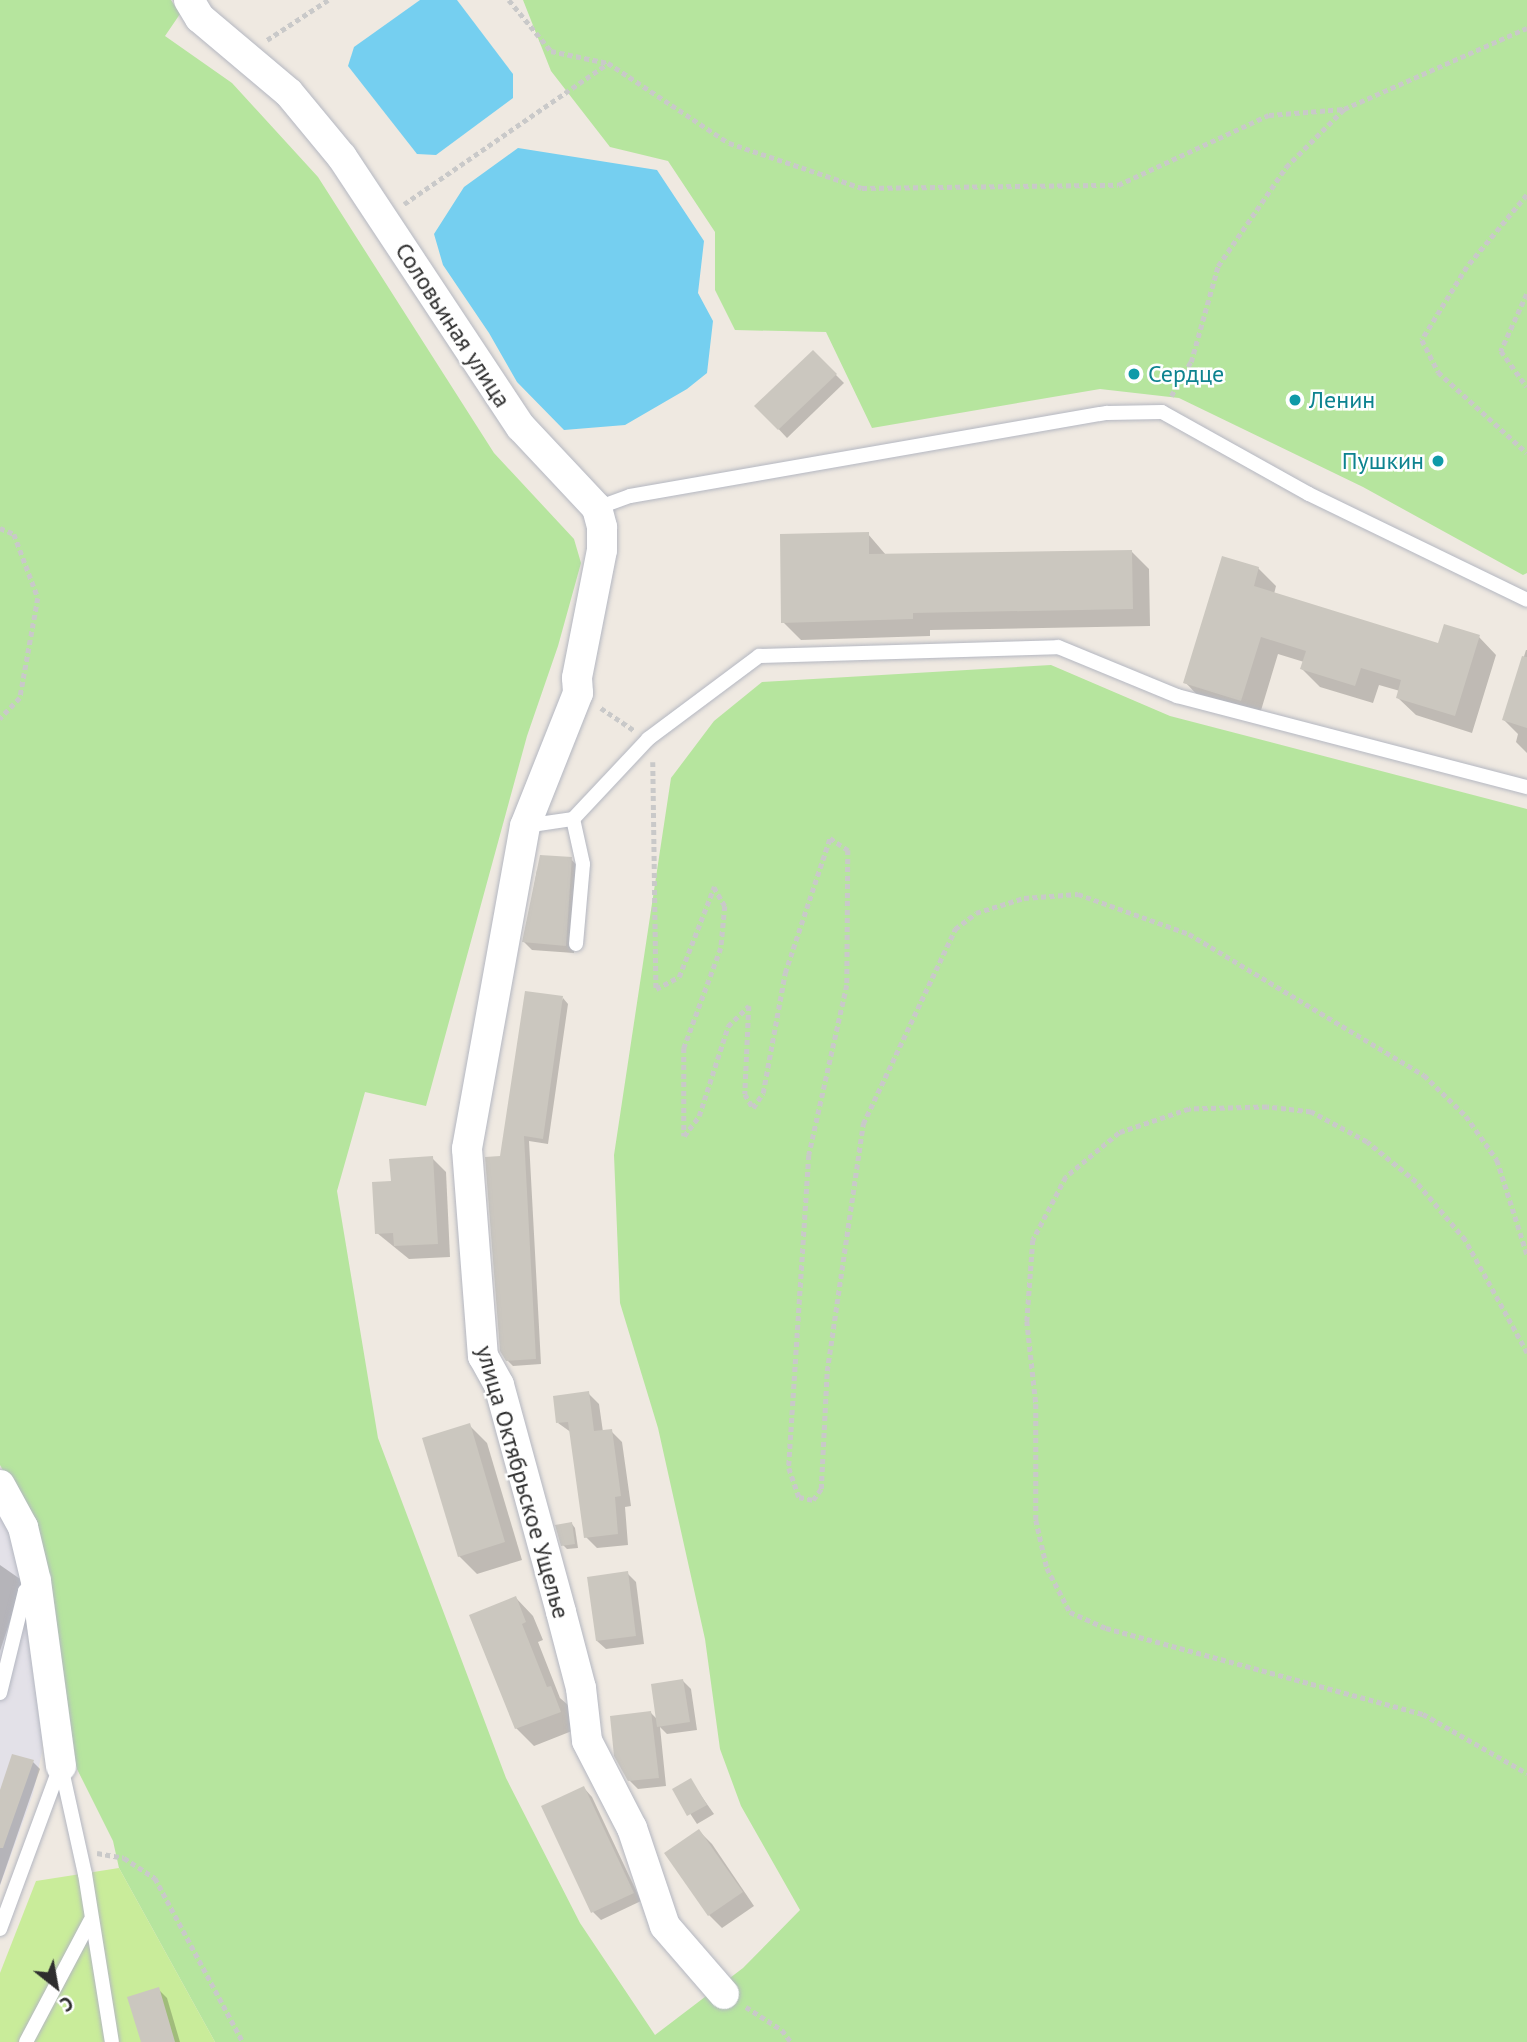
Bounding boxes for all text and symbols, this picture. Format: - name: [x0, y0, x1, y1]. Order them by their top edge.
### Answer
- street label: Соловьиная улица: [389, 237, 517, 413]
- place label: Сердце: [1148, 360, 1224, 388]
- marker: Сердце: [1126, 366, 1142, 382]
- place label: Ленин: [1309, 386, 1375, 414]
- marker: Ленин: [1287, 392, 1303, 408]
- place label: Пушкин: [1342, 447, 1424, 475]
- marker: Пушкин: [1430, 453, 1446, 469]
- street label: улица Октябрьское Ущелье: [470, 1342, 576, 1622]
- north arrow: [21, 1951, 91, 2021]
- text: С: [56, 1991, 78, 2017]

